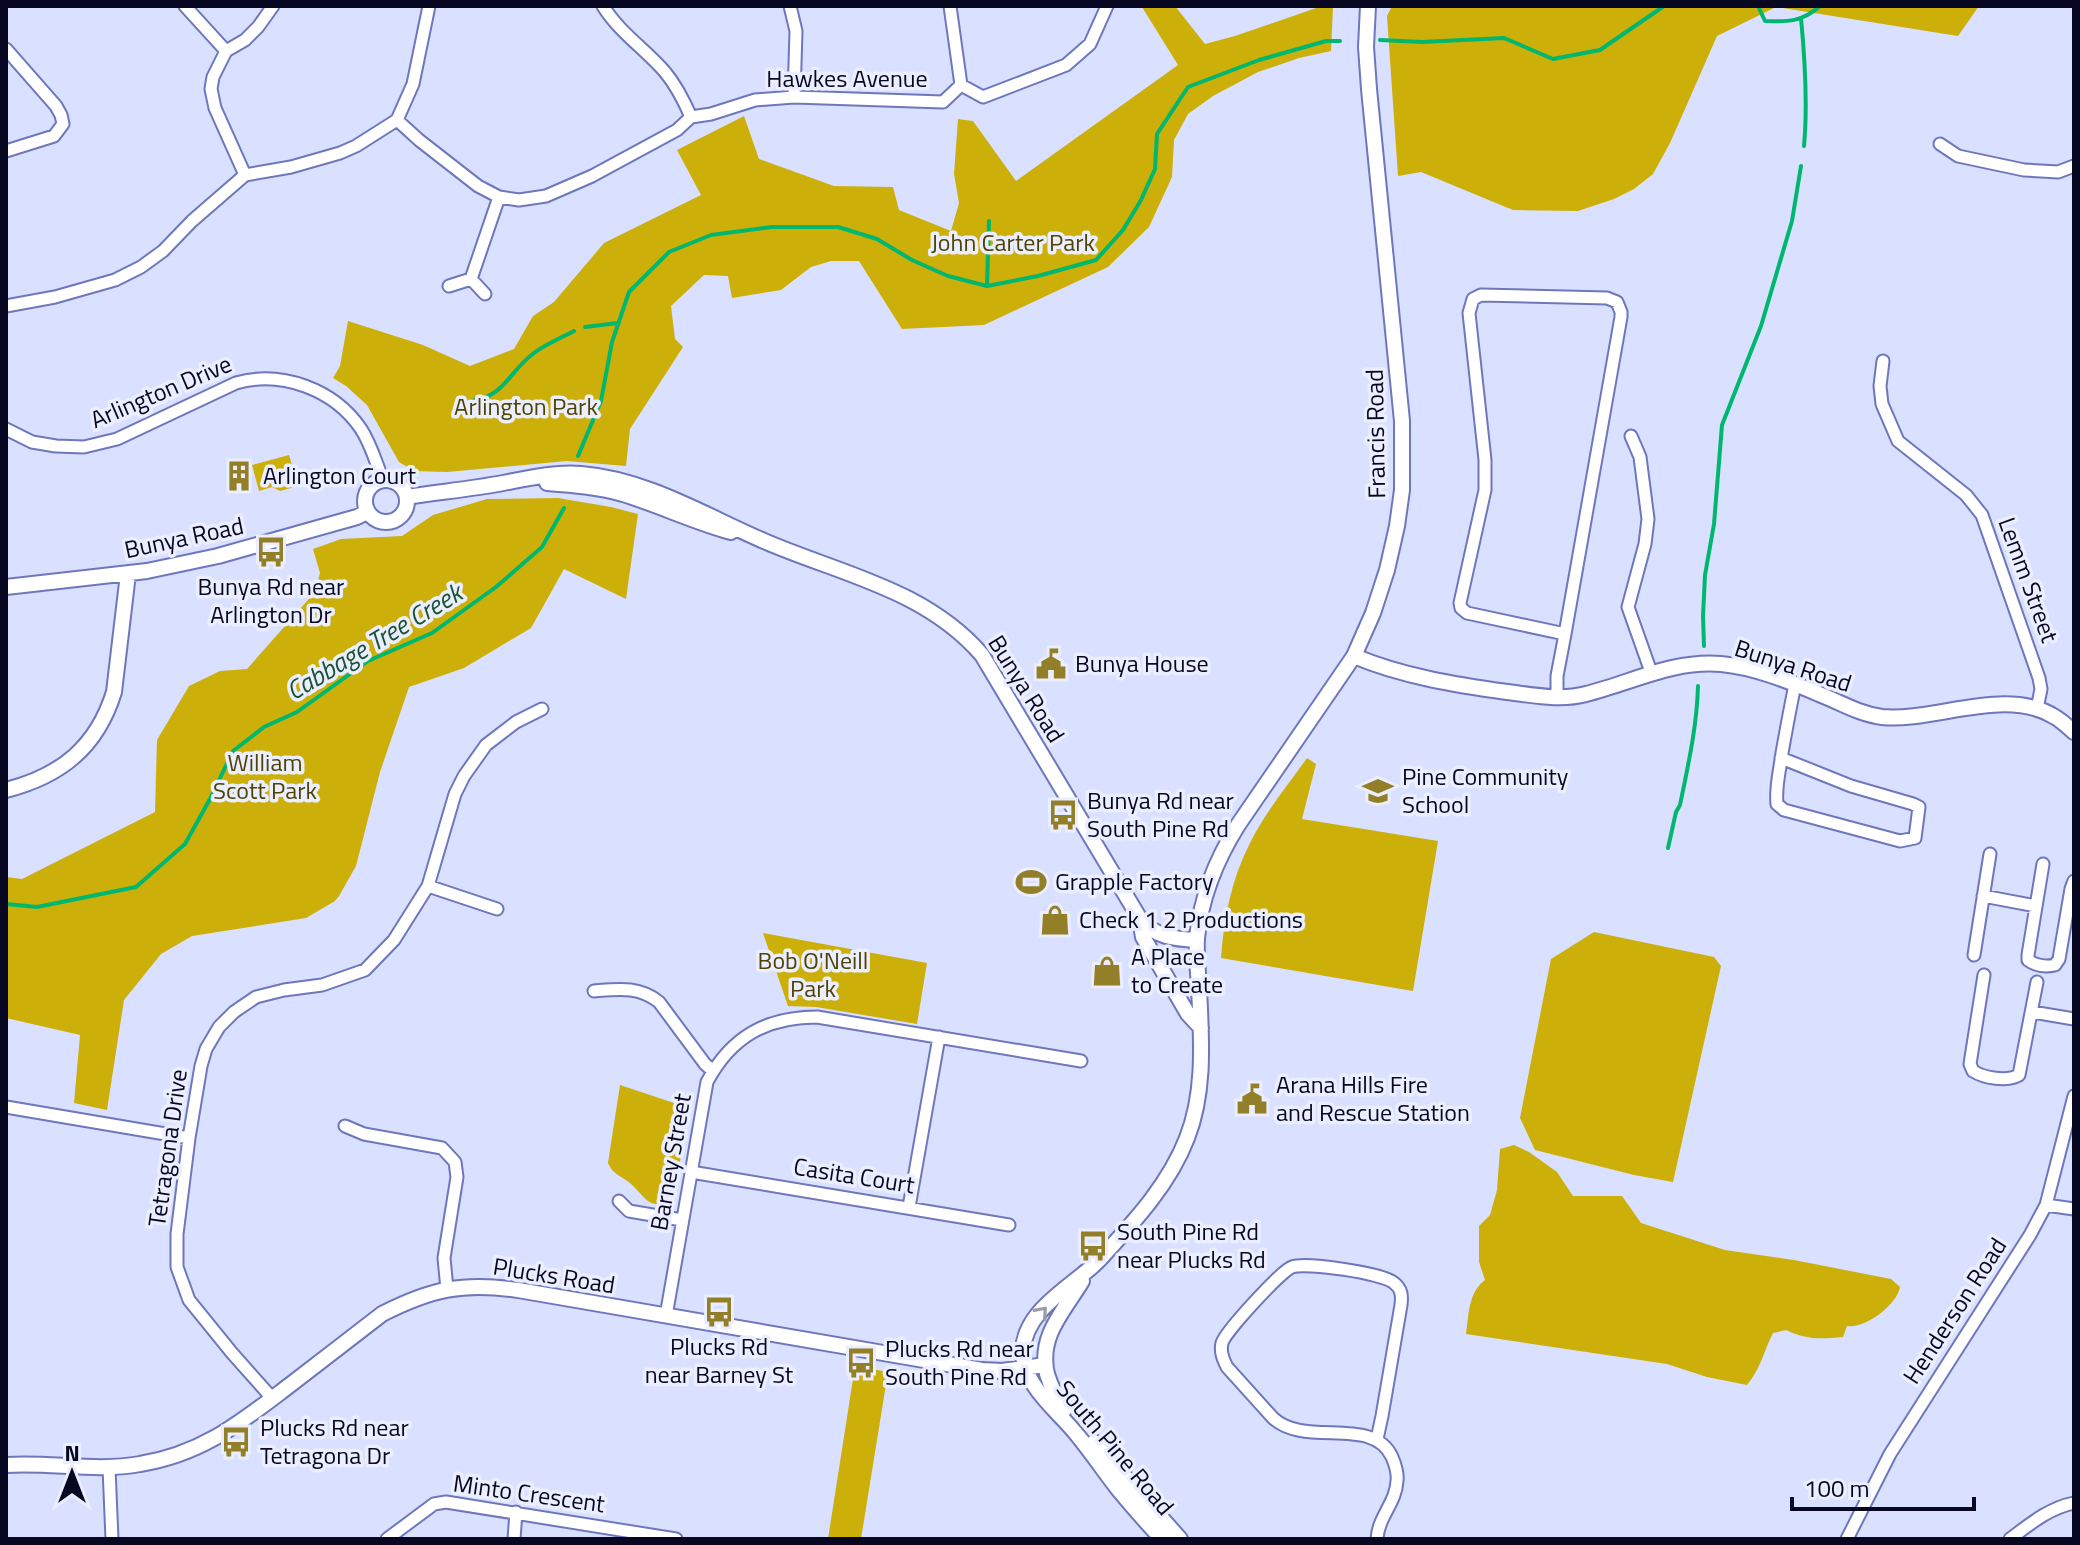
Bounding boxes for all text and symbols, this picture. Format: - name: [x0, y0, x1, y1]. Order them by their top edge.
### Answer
- street label: Hawkes Avenue: [766, 60, 928, 96]
- park label: John Carter Park: [931, 224, 1095, 260]
- street label: Arlington Drive: [84, 345, 237, 437]
- street label: Francis Road: [1356, 369, 1394, 499]
- park label: Arlington Park: [454, 388, 598, 424]
- place label: Arlington Court: [263, 457, 416, 493]
- building icon: Arlington Court: [222, 459, 256, 493]
- street label: Bunya Road: [121, 507, 247, 567]
- street label: Lemm Street: [1990, 512, 2068, 648]
- bus stop icon: Bunya Rd near Arlington Dr: [254, 535, 288, 569]
- place label: Bunya Rd near Arlington Dr: [198, 568, 344, 632]
- water label: Cabbage Tree Creek: [278, 572, 472, 710]
- street label: Bunya Road: [980, 628, 1074, 749]
- street label: Bunya Road: [1730, 629, 1856, 701]
- place label: Bunya House: [1075, 645, 1209, 681]
- public building icon: Bunya House: [1034, 647, 1068, 681]
- park label: William Scott Park: [213, 744, 317, 808]
- place label: Pine Community School: [1402, 758, 1569, 822]
- school or university icon: Pine Community School: [1361, 774, 1395, 808]
- place label: Bunya Rd near South Pine Rd: [1087, 782, 1234, 846]
- bus stop icon: Bunya Rd near South Pine Rd: [1046, 798, 1080, 832]
- place label: Grapple Factory: [1055, 863, 1214, 899]
- sports icon: Grapple Factory: [1014, 865, 1048, 899]
- place label: Check 1 2 Productions: [1079, 901, 1303, 937]
- shop icon: Check 1 2 Productions: [1038, 903, 1072, 937]
- place label: A Place to Create: [1131, 938, 1223, 1002]
- park label: Bob O'Neill Park: [758, 942, 868, 1006]
- shop icon: A Place to Create: [1090, 954, 1124, 988]
- place label: Arana Hills Fire and Rescue Station: [1276, 1066, 1470, 1130]
- street label: Tetragona Drive: [138, 1067, 196, 1229]
- public building icon: Arana Hills Fire and Rescue Station: [1235, 1082, 1269, 1116]
- street label: Barney Street: [640, 1090, 700, 1233]
- street label: Casita Court: [791, 1148, 918, 1202]
- place label: South Pine Rd near Plucks Rd: [1117, 1213, 1266, 1277]
- bus stop icon: South Pine Rd near Plucks Rd: [1076, 1229, 1110, 1263]
- street label: Henderson Road: [1893, 1230, 2015, 1391]
- street label: Plucks Road: [491, 1248, 618, 1302]
- bus stop icon: Plucks Rd near Barney St: [702, 1295, 736, 1329]
- one-way arrow: [1033, 1306, 1047, 1321]
- place label: Plucks Rd near Barney St: [645, 1328, 794, 1392]
- place label: Plucks Rd near South Pine Rd: [885, 1330, 1034, 1394]
- bus stop icon: Plucks Rd near South Pine Rd: [844, 1346, 878, 1380]
- street label: South Pine Road: [1048, 1372, 1183, 1523]
- place label: Plucks Rd near Tetragona Dr: [260, 1409, 409, 1473]
- bus stop icon: Plucks Rd near Tetragona Dr: [219, 1425, 253, 1459]
- north arrow: [32, 1433, 112, 1513]
- text: N: [64, 1436, 80, 1470]
- scale bar: [1792, 1461, 1974, 1511]
- street label: Minto Crescent: [451, 1465, 608, 1522]
- text: 100 m: [1804, 1470, 1870, 1506]

